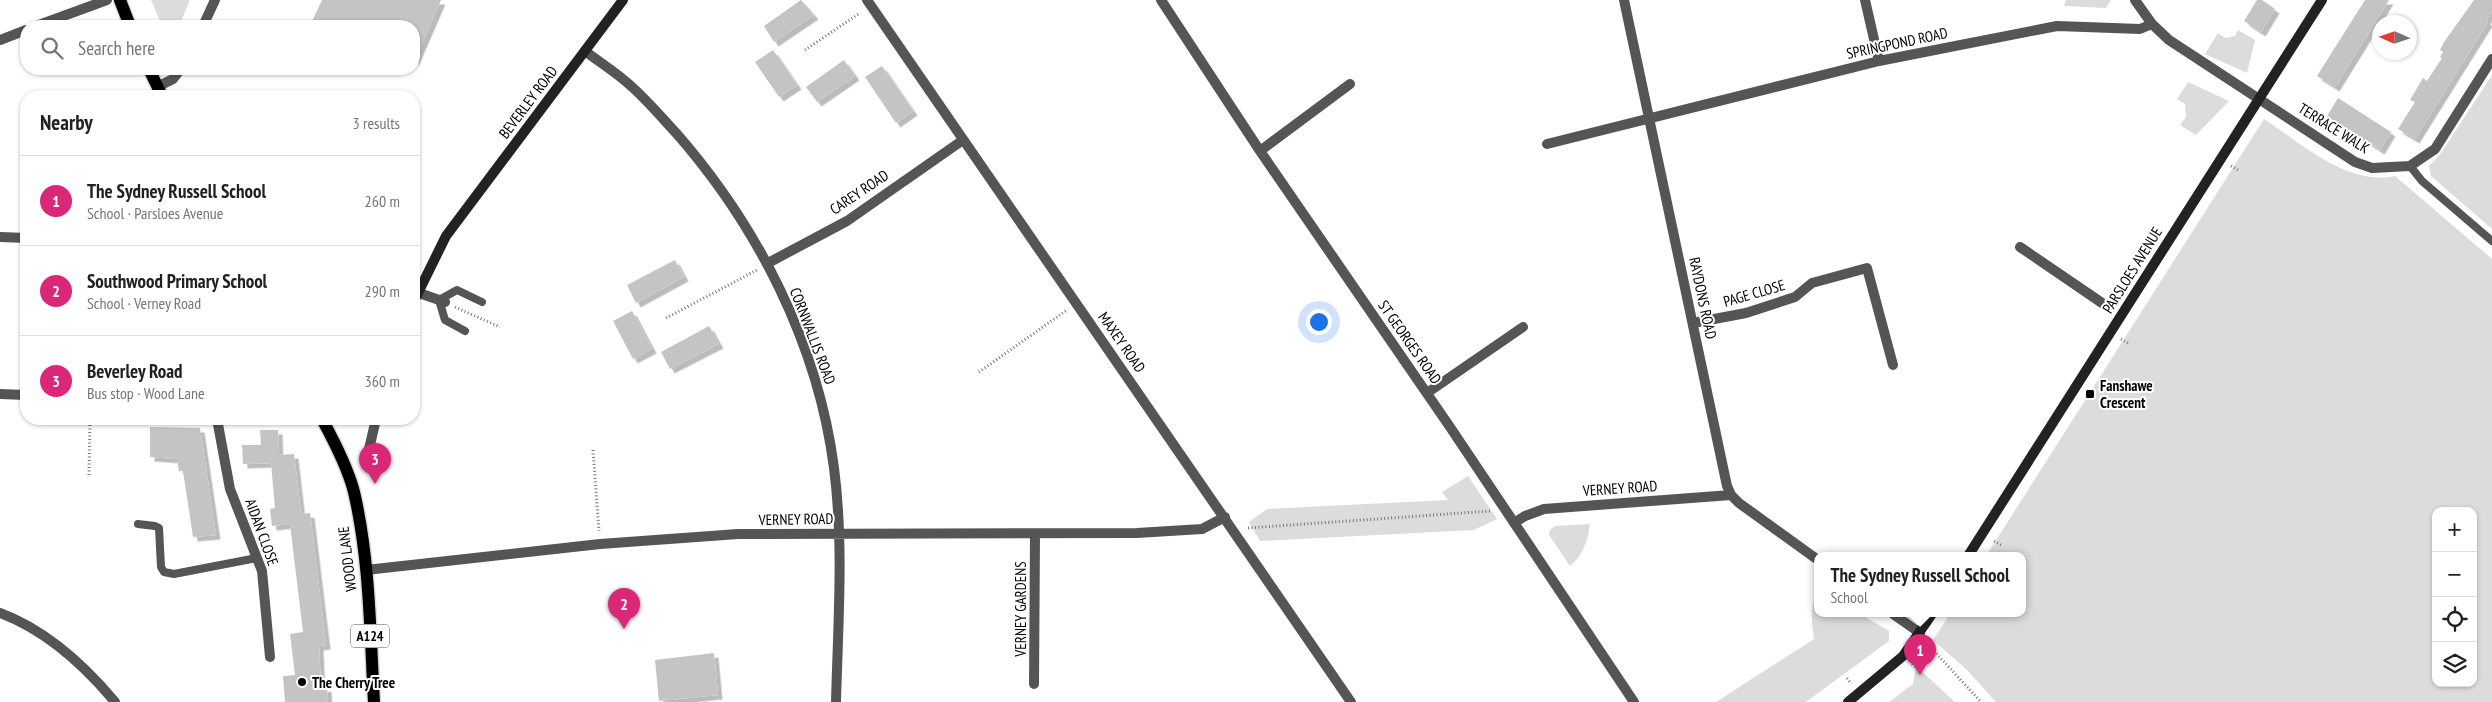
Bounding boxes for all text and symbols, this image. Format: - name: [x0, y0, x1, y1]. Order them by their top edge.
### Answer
- north arrow: [2372, 15, 2417, 60]
- search box: [20, 20, 420, 75]
- street label: SPRINGPOND ROAD: [1845, 23, 1949, 63]
- icon: search: [38, 34, 66, 62]
- text: Search here: [78, 36, 155, 60]
- street label: BEVERLEY ROAD: [494, 62, 562, 142]
- street label: TERRACE WALK: [2295, 99, 2374, 158]
- text: Nearby: [40, 109, 93, 136]
- text: 3 results: [353, 113, 400, 133]
- street label: CAREY ROAD: [826, 165, 892, 218]
- text: The Sydney Russell School: [87, 179, 266, 203]
- text: 1: [52, 191, 60, 211]
- text: 260 m: [365, 191, 400, 211]
- text: School · Parsloes Avenue: [87, 203, 223, 223]
- street label: PARSLOES AVENUE: [2098, 223, 2166, 317]
- street label: RAYDONS ROAD: [1685, 255, 1721, 341]
- text: Southwood Primary School: [87, 269, 267, 293]
- street label: PAGE CLOSE: [1721, 275, 1787, 311]
- text: 2: [52, 281, 60, 301]
- text: 290 m: [365, 281, 400, 301]
- street label: CORNWALLIS ROAD: [786, 285, 840, 387]
- text: School · Verney Road: [87, 293, 201, 313]
- street label: ST GEORGES ROAD: [1374, 297, 1446, 388]
- street label: MAXEY ROAD: [1094, 308, 1150, 376]
- your location: [1306, 309, 1332, 335]
- text: Beverley Road: [87, 359, 182, 383]
- text: 3: [52, 371, 60, 391]
- text: 360 m: [365, 371, 400, 391]
- place label: Fanshawe Crescent: [2100, 376, 2153, 412]
- text: Bus stop · Wood Lane: [87, 383, 205, 403]
- marker: Fanshawe Crescent: [2084, 388, 2096, 400]
- pin: 3: [359, 443, 391, 484]
- street label: VERNEY ROAD: [1581, 476, 1658, 500]
- street label: AIDAN CLOSE: [241, 496, 283, 568]
- map controls: [2432, 507, 2477, 687]
- button: +: [2432, 507, 2477, 552]
- street label: VERNEY ROAD: [758, 509, 834, 529]
- street label: WOOD LANE: [334, 525, 360, 593]
- popup: [1814, 552, 2026, 617]
- button: −: [2432, 552, 2477, 597]
- street label: VERNEY GARDENS: [1011, 561, 1030, 658]
- text: The Sydney Russell School: [1831, 563, 2010, 587]
- text: School: [1831, 587, 1868, 607]
- pin: 2: [608, 588, 640, 629]
- button: locate: [2432, 597, 2477, 642]
- road number: A124: [351, 624, 389, 648]
- pin: 1: [1904, 634, 1936, 675]
- button: layers: [2432, 642, 2477, 687]
- place label: The Cherry Tree: [312, 673, 395, 692]
- marker: The Cherry Tree: [296, 676, 308, 688]

